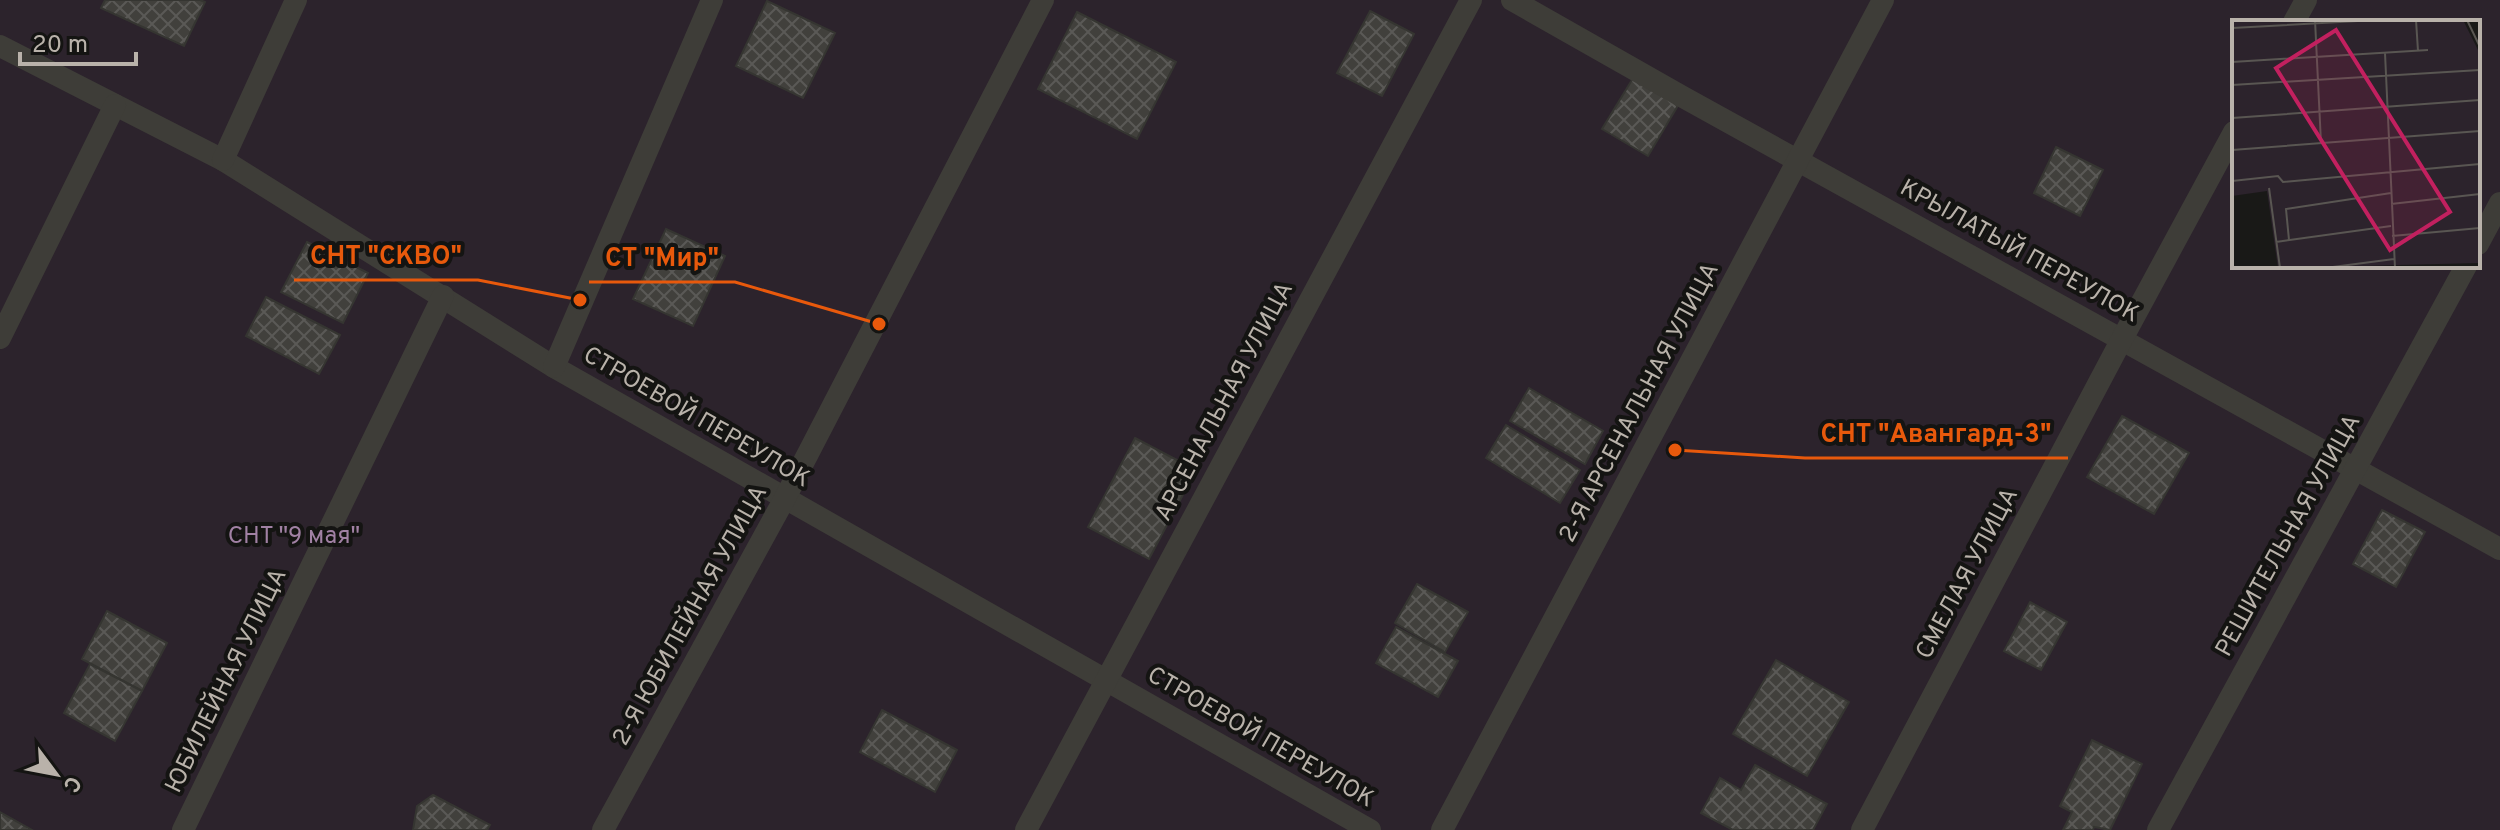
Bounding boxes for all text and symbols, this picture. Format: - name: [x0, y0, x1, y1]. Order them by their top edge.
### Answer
- scale bar: [20, 16, 136, 66]
- inset map: [2232, 20, 2480, 268]
- text: 20 m: [32, 31, 88, 61]
- street label: КРЫЛАТЫЙ ПЕРЕУЛОК: [1894, 172, 2145, 330]
- callout: СНТ "СКВО": [294, 230, 478, 280]
- callout: СТ "Мир": [589, 232, 735, 282]
- text: СНТ "СКВО": [310, 241, 462, 274]
- text: СТ "Мир": [605, 243, 719, 276]
- street label: 2-Я АРСЕНАЛЬНАЯ УЛИЦА: [1553, 258, 1727, 548]
- street label: АРСЕНАЛЬНАЯ УЛИЦА: [1149, 277, 1301, 527]
- street label: СТРОЕВОЙ ПЕРЕУЛОК: [577, 339, 816, 495]
- callout: СНТ "Авангард-3": [1805, 408, 2068, 458]
- street label: РЕШИТЕЛЬНАЯ УЛИЦА: [2210, 410, 2368, 662]
- text: СНТ "Авангард-3": [1821, 419, 2051, 452]
- street label: 2-Я ЮБИЛЕЙНАЯ УЛИЦА: [605, 480, 775, 751]
- street label: СМЕЛАЯ УЛИЦА: [1910, 483, 2026, 665]
- park label: СНТ "9 мая": [228, 522, 360, 552]
- street label: ЮБИЛЕЙНАЯ УЛИЦА: [158, 563, 294, 798]
- street label: СТРОЕВОЙ ПЕРЕУЛОК: [1141, 659, 1380, 815]
- north arrow: [16, 734, 96, 814]
- text: С: [56, 770, 86, 796]

